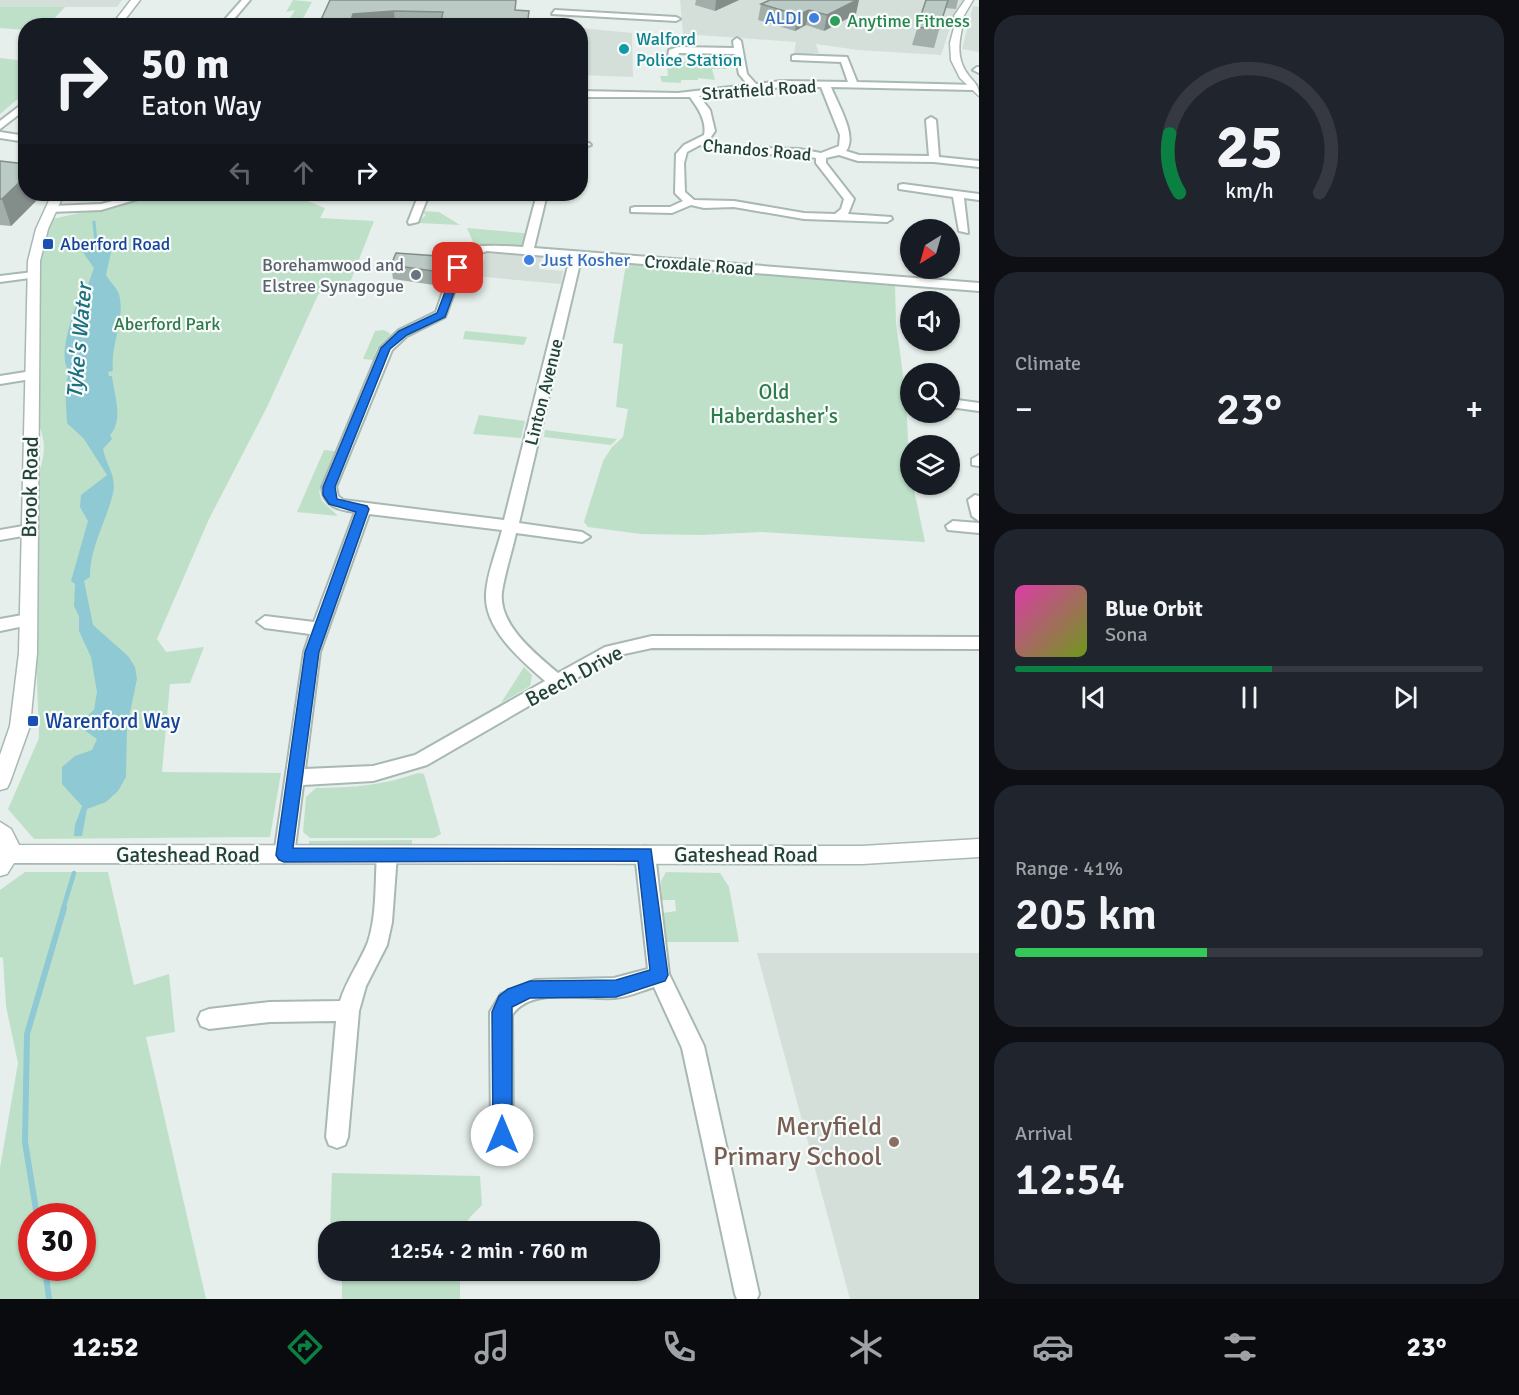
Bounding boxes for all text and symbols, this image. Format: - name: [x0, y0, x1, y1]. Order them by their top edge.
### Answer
- place label: ALDI: [765, 7, 802, 29]
- place label: Anytime Fitness: [847, 10, 970, 32]
- marker: ALDI: [807, 11, 821, 25]
- marker: Anytime Fitness: [828, 14, 842, 28]
- place label: Walford Police Station: [636, 28, 742, 71]
- text: 50 m: [141, 39, 230, 90]
- icon: right: [42, 42, 120, 120]
- marker: Walford Police Station: [617, 42, 631, 56]
- street label: Stratfield Road: [701, 75, 817, 105]
- text: Eaton Way: [141, 90, 261, 123]
- text: 25: [1215, 108, 1283, 185]
- street label: Chandos Road: [702, 134, 812, 166]
- icon: left: [224, 156, 257, 189]
- icon: ahead: [287, 156, 320, 189]
- icon: right: [350, 156, 383, 189]
- text: km/h: [1225, 178, 1273, 204]
- north arrow: [900, 219, 960, 279]
- map controls: [900, 219, 960, 495]
- place label: Aberford Road: [60, 233, 170, 255]
- marker: Aberford Road: [41, 237, 55, 251]
- pin: [432, 242, 483, 293]
- place label: Just Kosher: [541, 249, 631, 271]
- street label: Croxdale Road: [644, 250, 754, 280]
- icon: arrive: [441, 251, 474, 284]
- marker: Just Kosher: [522, 253, 536, 267]
- place label: Borehamwood and Elstree Synagogue: [262, 254, 404, 297]
- marker: Borehamwood and Elstree Synagogue: [409, 268, 423, 282]
- water label: Tyke's Water: [61, 279, 98, 400]
- button: sound: [900, 291, 960, 351]
- park label: Aberford Park: [114, 313, 220, 335]
- street label: Linton Avenue: [520, 336, 568, 448]
- text: Climate: [1015, 351, 1081, 376]
- button: search: [900, 363, 960, 423]
- park label: Old Haberdasher's: [710, 379, 838, 429]
- text: 23°: [1216, 382, 1282, 437]
- text: −: [1015, 389, 1033, 430]
- text: +: [1465, 389, 1483, 430]
- button: layers: [900, 435, 960, 495]
- street label: Brook Road: [16, 436, 44, 538]
- text: Blue Orbit: [1105, 595, 1203, 622]
- text: Sona: [1105, 622, 1148, 647]
- street label: Beech Drive: [521, 639, 627, 713]
- icon: previous: [1077, 681, 1110, 714]
- icon: pause: [1233, 681, 1266, 714]
- icon: next: [1389, 681, 1422, 714]
- place label: Warenford Way: [45, 708, 181, 734]
- marker: Warenford Way: [26, 714, 40, 728]
- street label: Gateshead Road: [116, 842, 260, 868]
- street label: Gateshead Road: [674, 842, 818, 868]
- text: Range · 41%: [1015, 856, 1123, 881]
- text: 205 km: [1015, 887, 1157, 942]
- position arrow: [470, 1103, 534, 1167]
- place label: Meryfield Primary School: [713, 1111, 882, 1173]
- text: Arrival: [1015, 1121, 1073, 1146]
- marker: Meryfield Primary School: [887, 1135, 901, 1149]
- text: 12:54: [1015, 1152, 1125, 1207]
- speed limit sign: 30: [18, 1203, 96, 1281]
- text: 12:54 · 2 min · 760 m: [390, 1237, 588, 1264]
- icon: directions: [284, 1326, 326, 1368]
- icon: music: [471, 1326, 513, 1368]
- icon: phone: [658, 1326, 700, 1368]
- icon: climate: [845, 1326, 887, 1368]
- icon: car: [1032, 1326, 1074, 1368]
- icon: filters: [1219, 1326, 1261, 1368]
- text: 12:52: [73, 1331, 139, 1364]
- text: 23°: [1406, 1331, 1446, 1364]

